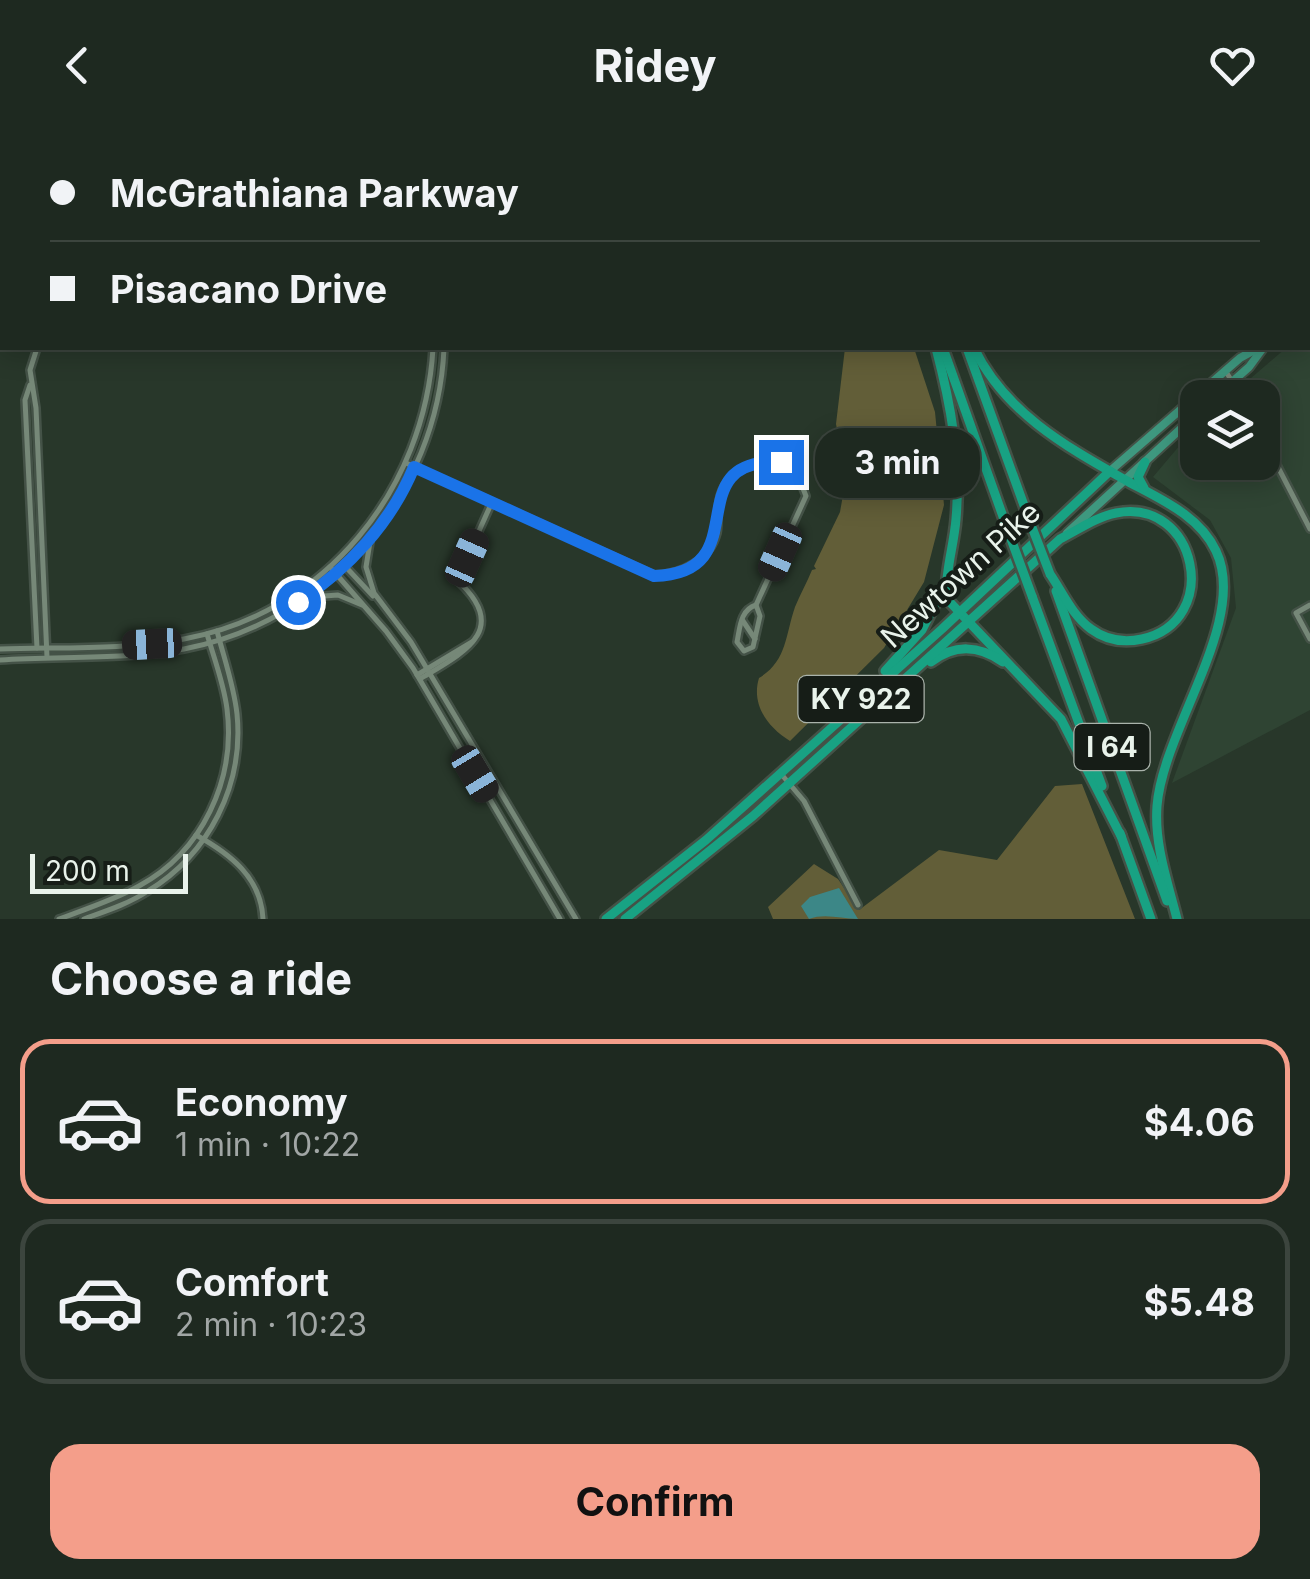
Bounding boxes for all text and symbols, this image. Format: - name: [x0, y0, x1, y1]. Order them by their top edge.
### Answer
- icon: back: [50, 38, 105, 93]
- text: Ridey: [593, 38, 717, 93]
- icon: heart: [1205, 38, 1260, 93]
- text: McGrathiana Parkway: [110, 170, 519, 216]
- text: Pisacano Drive: [110, 266, 387, 312]
- map controls: [1180, 380, 1280, 480]
- button: layers: [1180, 380, 1280, 480]
- callout: 3 min: [816, 427, 981, 497]
- route end: [759, 440, 804, 485]
- text: 3 min: [854, 443, 941, 482]
- street label: Newtown Pike: [873, 493, 1047, 655]
- car: [754, 518, 806, 586]
- car: [441, 524, 493, 592]
- route start: [276, 580, 321, 625]
- car: [121, 627, 183, 661]
- road number: KY 922: [798, 676, 924, 722]
- road number: I 64: [1074, 724, 1150, 770]
- car: [447, 741, 503, 807]
- scale bar: [30, 849, 188, 894]
- text: 200 m: [45, 854, 130, 888]
- text: Choose a ride: [50, 951, 352, 1006]
- icon: car: [55, 1077, 145, 1167]
- text: Economy: [175, 1079, 348, 1125]
- text: $4.06: [1144, 1099, 1255, 1145]
- text: 1 min · 10:22: [175, 1125, 360, 1164]
- icon: car: [55, 1257, 145, 1347]
- text: Comfort: [175, 1259, 329, 1305]
- text: $5.48: [1144, 1279, 1255, 1325]
- text: 2 min · 10:23: [175, 1305, 367, 1344]
- button: Confirm: [50, 1444, 1260, 1559]

